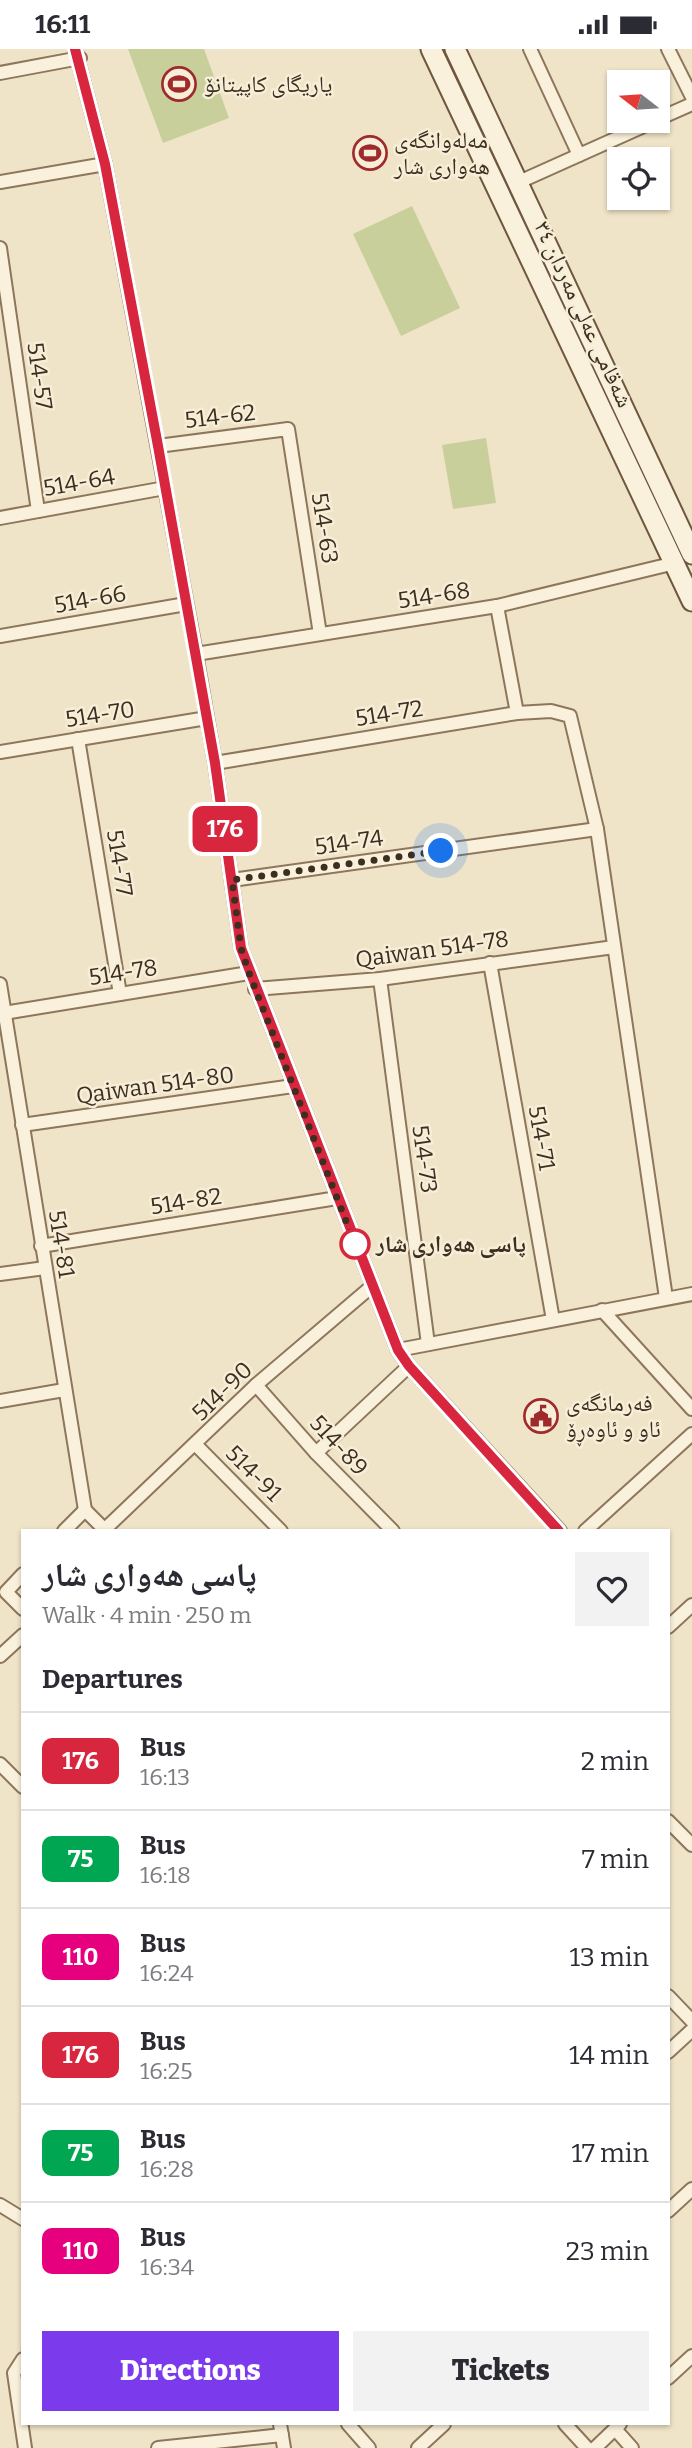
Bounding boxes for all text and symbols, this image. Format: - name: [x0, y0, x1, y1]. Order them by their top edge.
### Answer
- text: 16:11: [35, 9, 90, 40]
- sports icon: یاریگای کاپیتانۆ: [160, 65, 198, 103]
- place label: یاریگای کاپیتانۆ: [204, 70, 332, 98]
- north arrow: [607, 70, 670, 133]
- map controls: [607, 70, 670, 210]
- place label: مەلەوانگەی هەواری شار: [393, 126, 490, 180]
- sports icon: مەلەوانگەی هەواری شار: [351, 134, 389, 172]
- button: locate: [607, 147, 670, 210]
- street label: شەقامی عەلی مەردان ٣٤: [528, 216, 640, 412]
- street label: 514-57: [21, 340, 59, 412]
- street label: 514-62: [183, 398, 257, 434]
- street label: 514-64: [41, 462, 118, 502]
- street label: 514-63: [306, 490, 344, 566]
- street label: 514-68: [396, 575, 472, 615]
- street label: 514-66: [52, 579, 128, 619]
- street label: 514-72: [353, 694, 425, 732]
- street label: 514-70: [63, 695, 137, 733]
- line badge: 176: [185, 806, 265, 852]
- text: 176: [207, 815, 243, 843]
- street label: 514-74: [313, 823, 386, 861]
- street label: 514-77: [101, 828, 139, 899]
- your location: [423, 833, 458, 868]
- street label: Qaiwan 514-78: [354, 924, 510, 974]
- street label: 514-78: [87, 953, 159, 991]
- street label: Qaiwan 514-80: [74, 1060, 236, 1110]
- street label: 514-71: [523, 1104, 562, 1173]
- street label: 514-73: [406, 1123, 444, 1195]
- street label: 514-82: [148, 1182, 224, 1220]
- street label: 514-81: [43, 1208, 81, 1281]
- marker: پاسی هەواری شار: [340, 1229, 370, 1259]
- place label: پاسی هەواری شار: [375, 1230, 526, 1258]
- street label: 514-90: [186, 1355, 258, 1427]
- place label: فەرمانگەی ئاو و ئاوەڕۆ: [566, 1389, 661, 1447]
- public building icon: فەرمانگەی ئاو و ئاوەڕۆ: [522, 1397, 560, 1435]
- street label: 514-89: [304, 1409, 374, 1481]
- street label: 514-91: [220, 1439, 288, 1507]
- button: heart: [575, 1552, 649, 1626]
- text: پاسی هەواری شار: [42, 1555, 257, 1595]
- text: Walk · 4 min · 250 m: [42, 1601, 251, 1629]
- text: Departures: [42, 1664, 183, 1695]
- text: Bus: [140, 1732, 186, 1763]
- text: 2 min: [581, 1746, 649, 1777]
- text: 176: [62, 1747, 99, 1775]
- text: 16:13: [140, 1763, 190, 1791]
- text: Bus: [140, 1830, 186, 1861]
- text: 7 min: [582, 1844, 649, 1875]
- text: 75: [68, 1845, 93, 1873]
- text: 16:18: [140, 1861, 191, 1889]
- text: Bus: [140, 1928, 186, 1959]
- text: 13 min: [569, 1942, 649, 1973]
- text: 110: [63, 1943, 98, 1971]
- text: 16:24: [140, 1959, 194, 1987]
- text: Bus: [140, 2026, 186, 2057]
- text: 14 min: [569, 2040, 649, 2071]
- text: 176: [62, 2041, 99, 2069]
- text: 16:25: [140, 2057, 193, 2085]
- text: Bus: [140, 2124, 186, 2155]
- text: 17 min: [571, 2138, 649, 2169]
- text: 75: [68, 2139, 93, 2167]
- text: 16:28: [140, 2155, 194, 2183]
- text: Bus: [140, 2222, 186, 2253]
- text: 23 min: [566, 2236, 649, 2267]
- text: 110: [63, 2237, 98, 2265]
- text: 16:34: [140, 2253, 194, 2281]
- button: Directions: [42, 2331, 339, 2411]
- button: Tickets: [353, 2331, 649, 2411]

